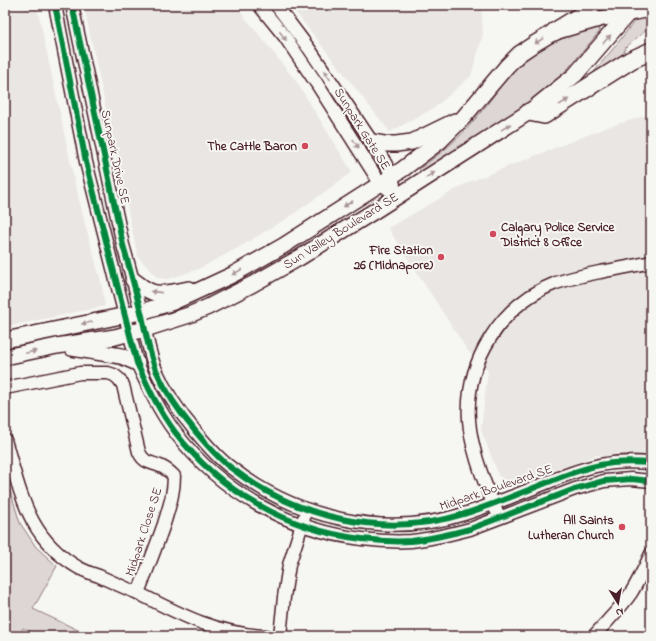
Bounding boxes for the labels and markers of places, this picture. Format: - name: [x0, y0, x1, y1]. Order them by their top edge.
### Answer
- place label: The Cattle Baron: [207, 137, 298, 156]
- marker: The Cattle Baron: [300, 141, 310, 151]
- place label: Calgary Police Service District 8 Office: [500, 218, 616, 252]
- marker: Calgary Police Service District 8 Office: [488, 229, 498, 239]
- place label: Fire Station 26 (Midnapore): [353, 241, 434, 275]
- marker: Fire Station 26 (Midnapore): [436, 252, 446, 262]
- place label: All Saints Lutheran Church: [528, 511, 614, 545]
- marker: All Saints Lutheran Church: [617, 522, 627, 532]

